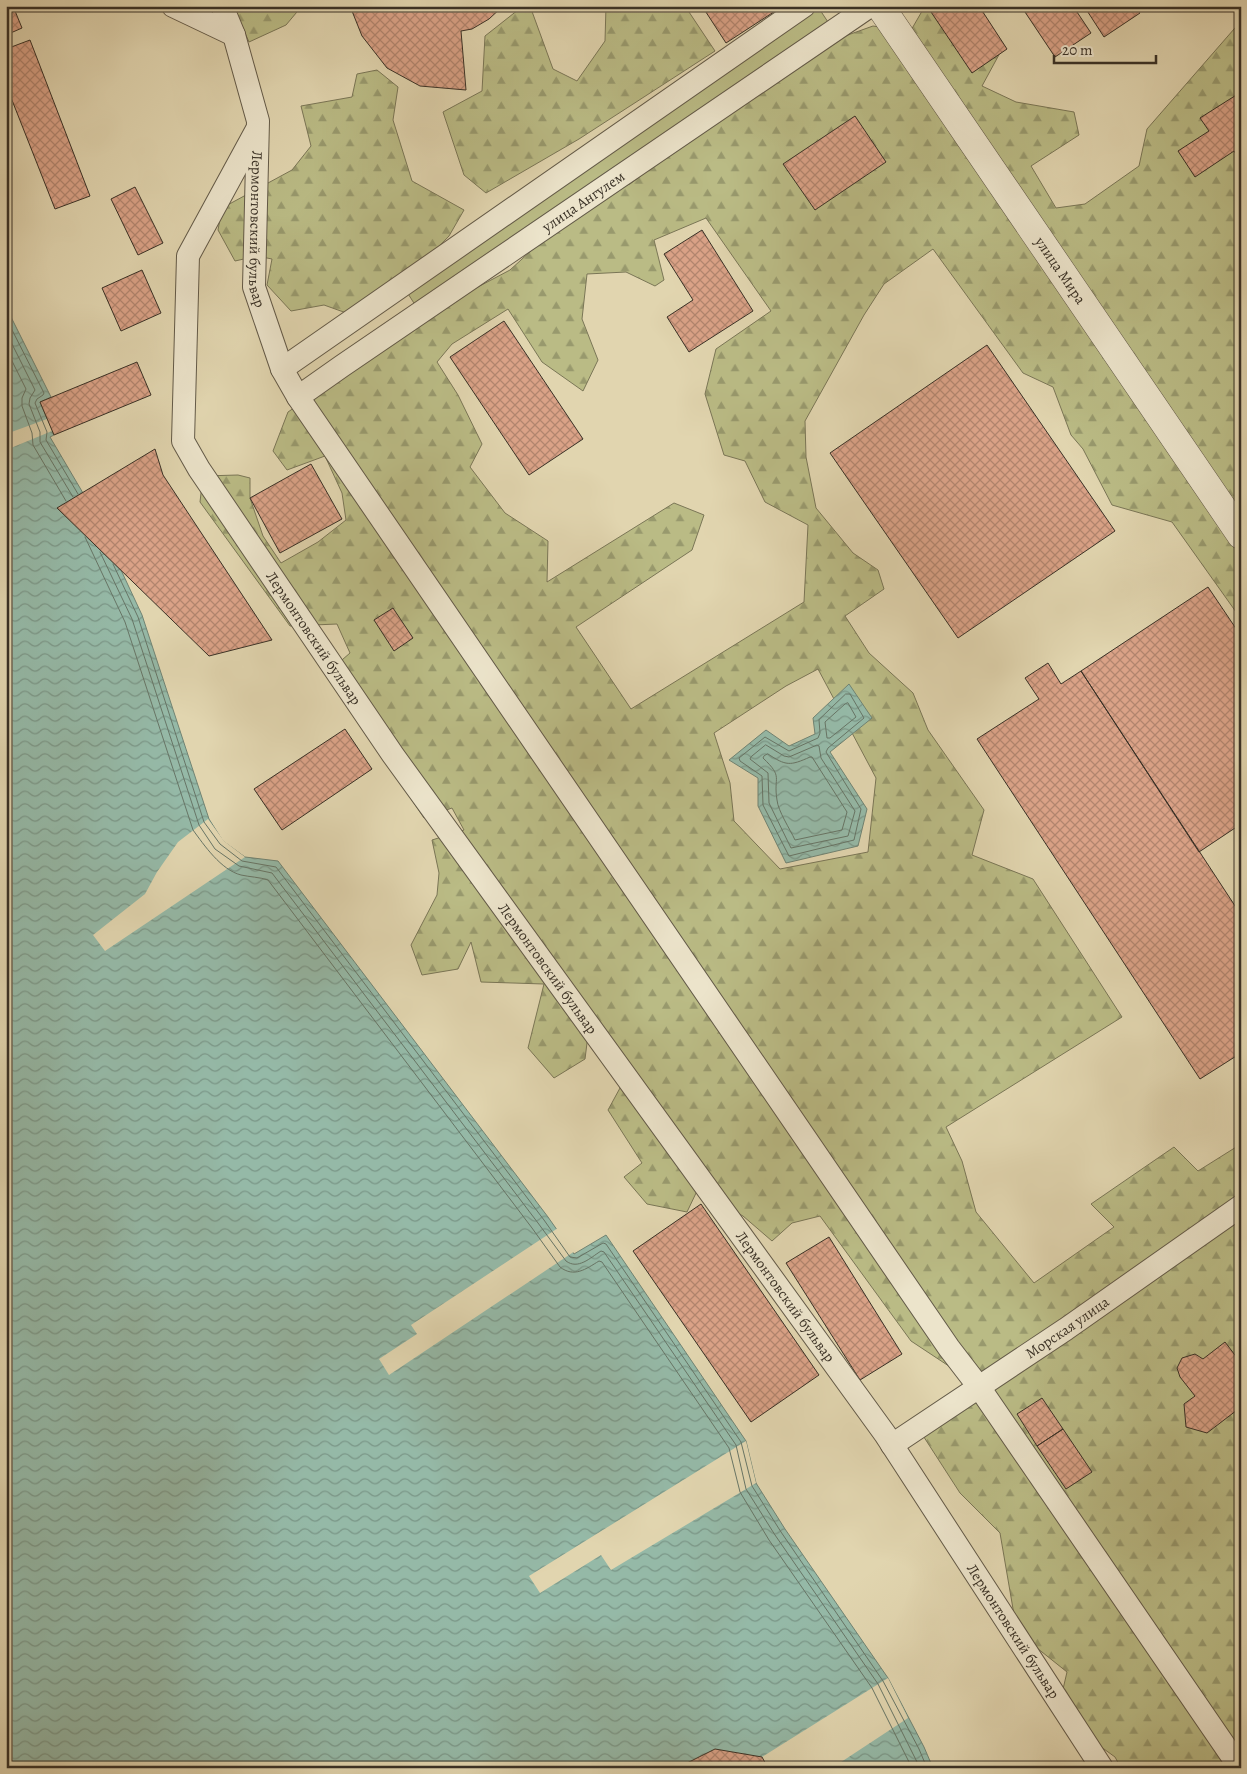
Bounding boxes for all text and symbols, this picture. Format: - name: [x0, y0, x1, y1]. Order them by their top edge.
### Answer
- scale bar: [1054, 32, 1157, 64]
- text: 20 m: [1062, 40, 1093, 60]
- street label: Лермонтовский бульвар: [244, 150, 270, 310]
- street label: улица Ангулем: [537, 166, 629, 237]
- street label: улица Мира: [1030, 232, 1091, 308]
- street label: Лермонтовский бульвар: [261, 567, 366, 709]
- street label: Лермонтовский бульвар: [494, 899, 602, 1038]
- street label: Лермонтовский бульвар: [731, 1227, 840, 1366]
- street label: Морская улица: [1022, 1292, 1113, 1363]
- street label: Лермонтовский бульвар: [962, 1560, 1064, 1703]

